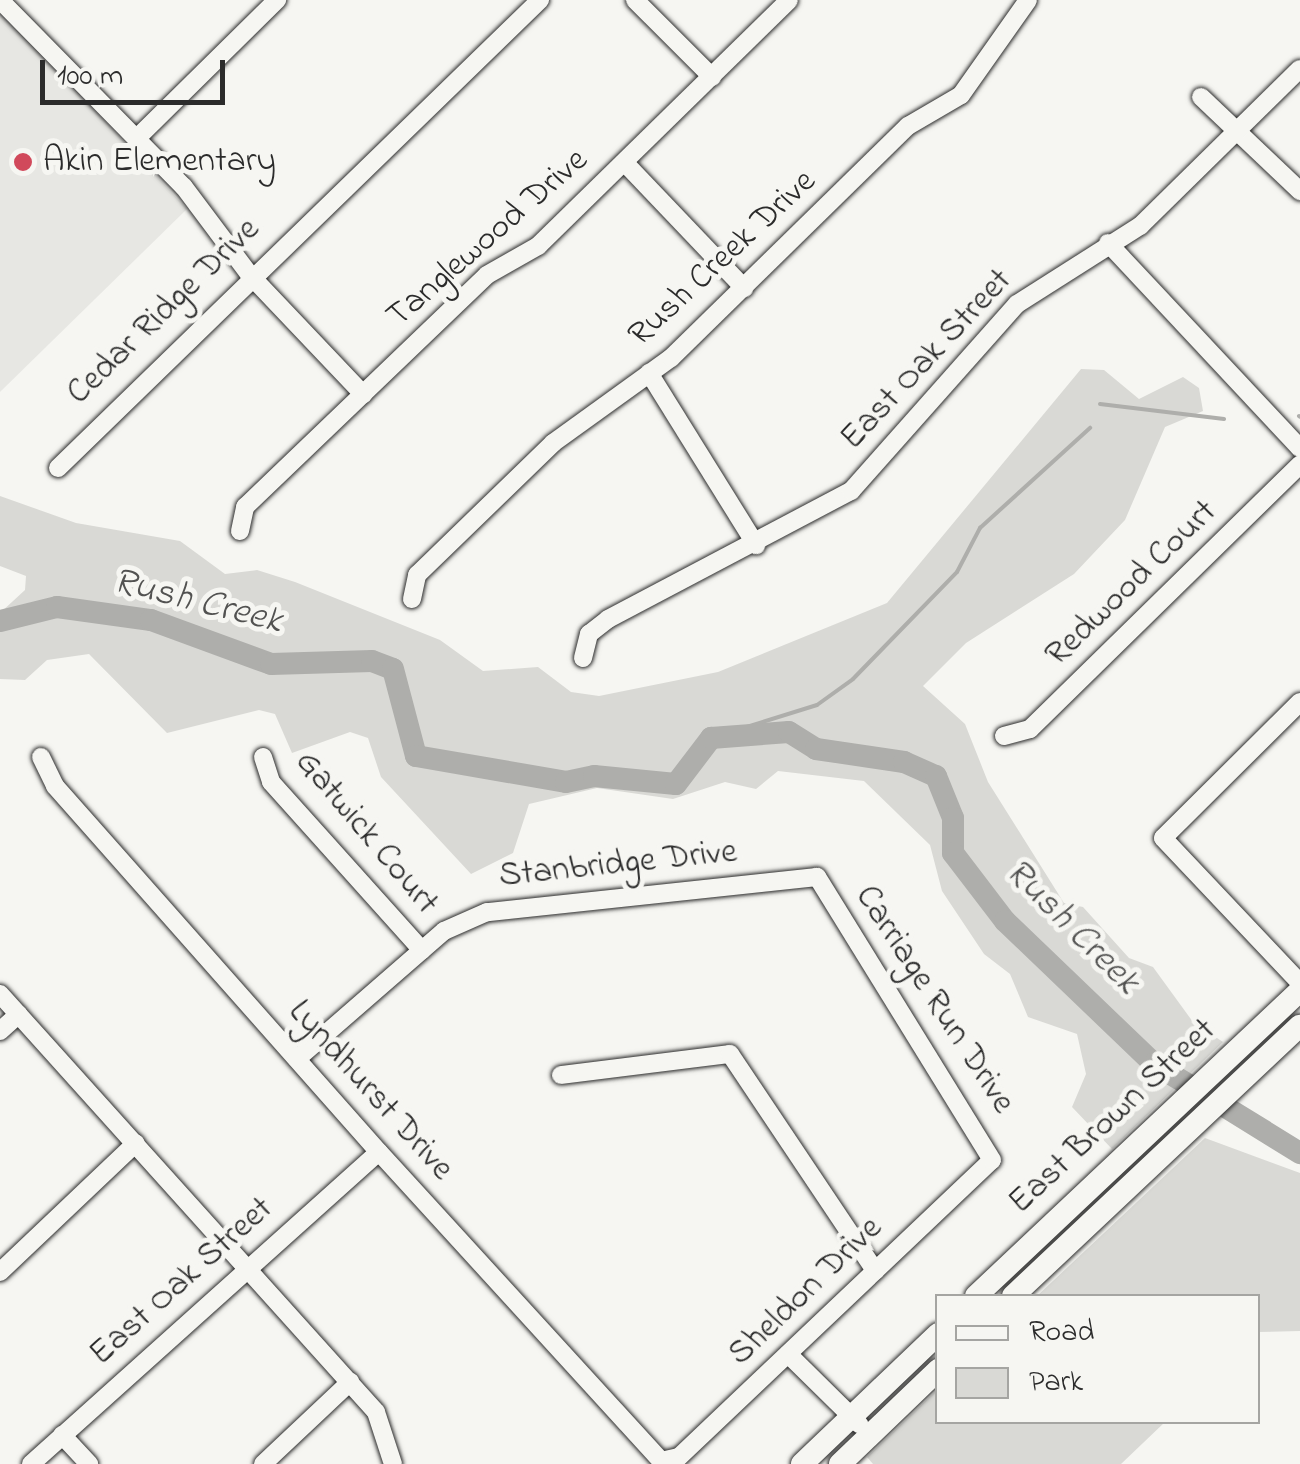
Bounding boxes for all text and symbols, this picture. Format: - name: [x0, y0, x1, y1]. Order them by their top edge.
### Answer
- scale bar: [45, 40, 230, 102]
- text: 100 m: [57, 55, 123, 99]
- street label: Tanglewood Drive: [379, 140, 597, 338]
- place label: Akin Elementary: [43, 141, 276, 183]
- marker: Akin Elementary: [12, 151, 34, 173]
- street label: Rush Creek Drive: [621, 161, 825, 357]
- street label: Cedar Ridge Drive: [59, 209, 269, 415]
- street label: East Oak Street: [832, 261, 1022, 459]
- street label: Redwood Court: [1038, 492, 1226, 676]
- water label: Rush Creek: [108, 560, 286, 646]
- street label: Gatwick Court: [285, 742, 447, 924]
- street label: Stanbridge Drive: [497, 832, 739, 898]
- water label: Rush Creek: [994, 851, 1148, 1005]
- street label: Carriage Run Drive: [845, 878, 1023, 1122]
- street label: Lyndhurst Drive: [278, 992, 462, 1190]
- street label: East Brown Street: [1001, 1010, 1225, 1224]
- street label: East Oak Street: [82, 1189, 282, 1375]
- street label: Sheldon Drive: [720, 1208, 892, 1376]
- legend: [935, 1294, 1260, 1424]
- text: Road: [1029, 1311, 1094, 1355]
- text: Park: [1029, 1361, 1083, 1405]

